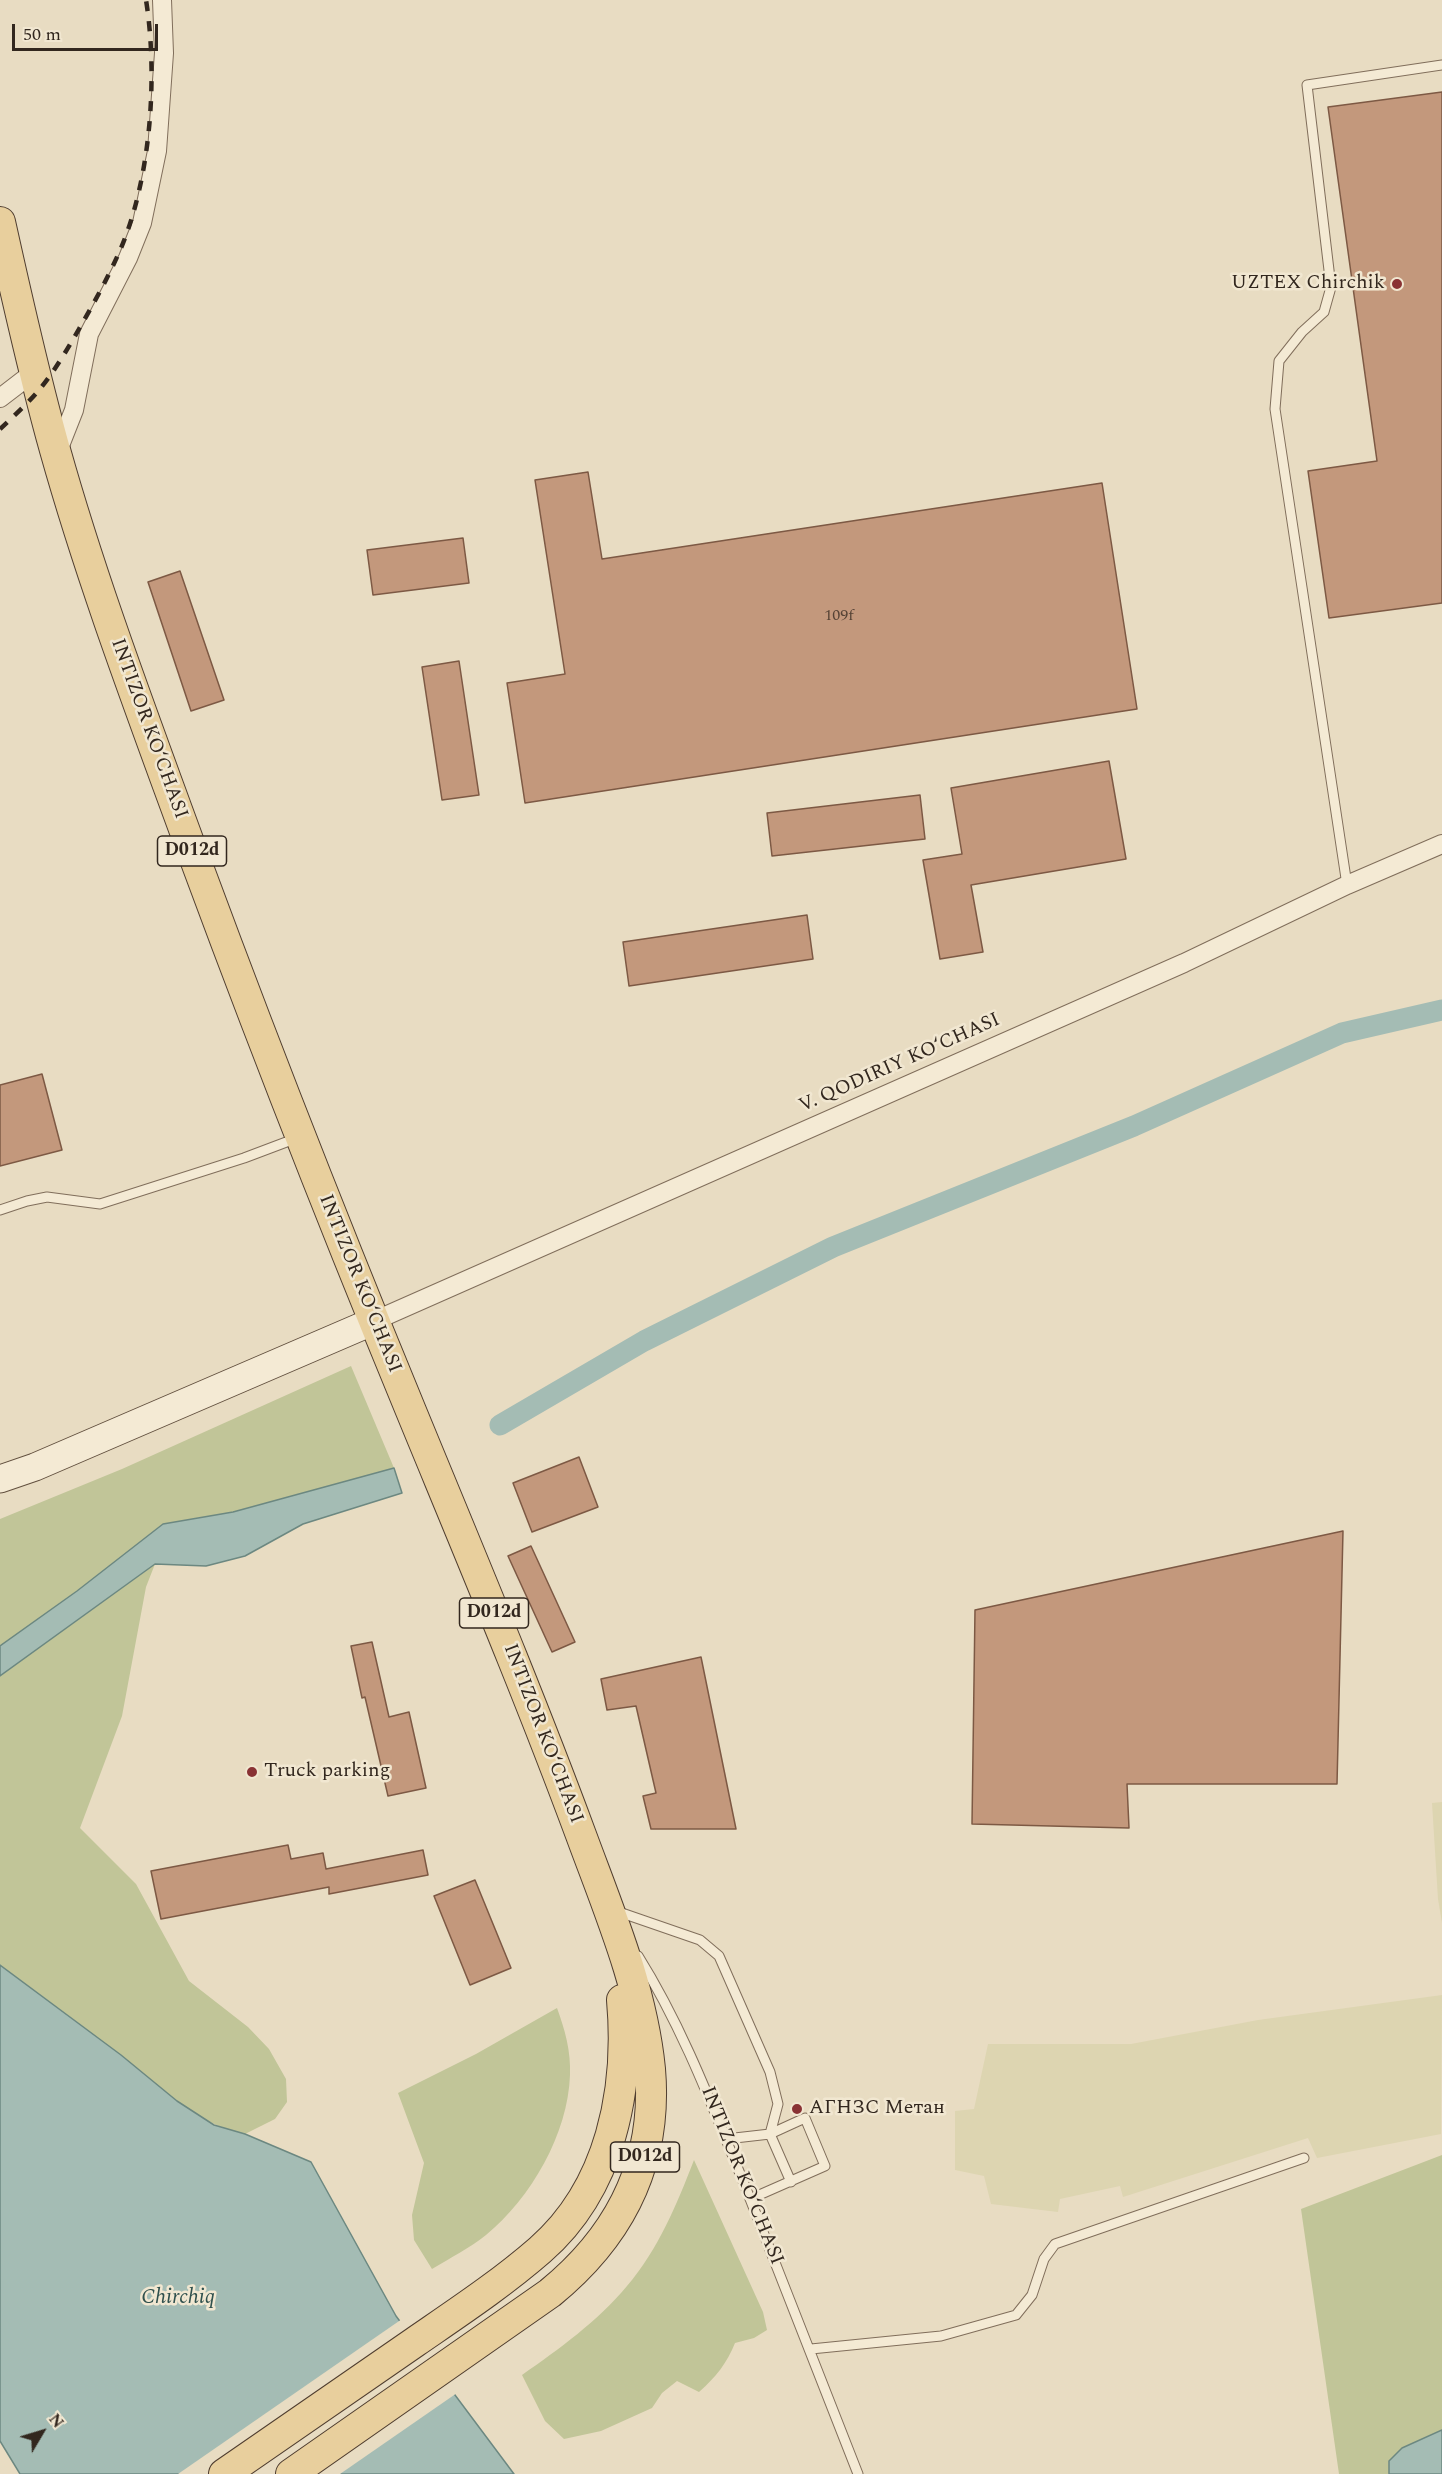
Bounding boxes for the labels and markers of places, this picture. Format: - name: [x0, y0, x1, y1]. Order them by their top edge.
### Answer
- place label: UZTEX Chirchik: [1231, 272, 1385, 296]
- marker: UZTEX Chirchik: [1390, 277, 1404, 291]
- place label: Truck parking: [264, 1760, 390, 1784]
- marker: Truck parking: [245, 1765, 259, 1779]
- place label: АГНЗС Метан: [809, 2097, 945, 2121]
- marker: АГНЗС Метан: [790, 2102, 804, 2116]

